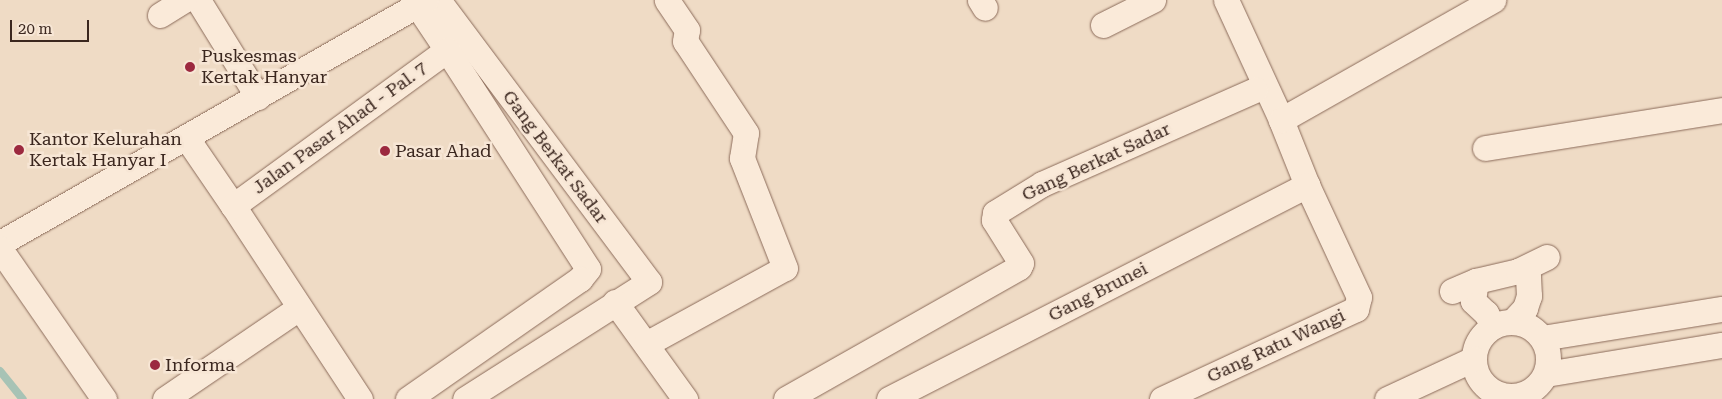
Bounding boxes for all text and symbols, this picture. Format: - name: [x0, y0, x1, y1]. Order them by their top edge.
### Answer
- scale bar: [12, 10, 91, 42]
- text: 20 m: [18, 20, 52, 38]
- place label: Puskesmas Kertak Hanyar: [201, 46, 327, 88]
- street label: Jalan Pasar Ahad - Pal. 7: [249, 57, 431, 199]
- marker: Puskesmas Kertak Hanyar: [183, 60, 197, 74]
- street label: Gang Berkat Sadar: [498, 86, 612, 228]
- street label: Gang Berkat Sadar: [1018, 118, 1174, 206]
- place label: Kantor Kelurahan Kertak Hanyar I: [29, 129, 182, 172]
- place label: Pasar Ahad: [395, 140, 492, 162]
- marker: Kantor Kelurahan Kertak Hanyar I: [13, 144, 25, 156]
- marker: Pasar Ahad: [379, 145, 391, 157]
- street label: Gang Brunei: [1045, 258, 1151, 326]
- street label: Gang Ratu Wangi: [1204, 305, 1348, 387]
- place label: Informa: [165, 354, 235, 376]
- marker: Informa: [149, 359, 161, 371]

